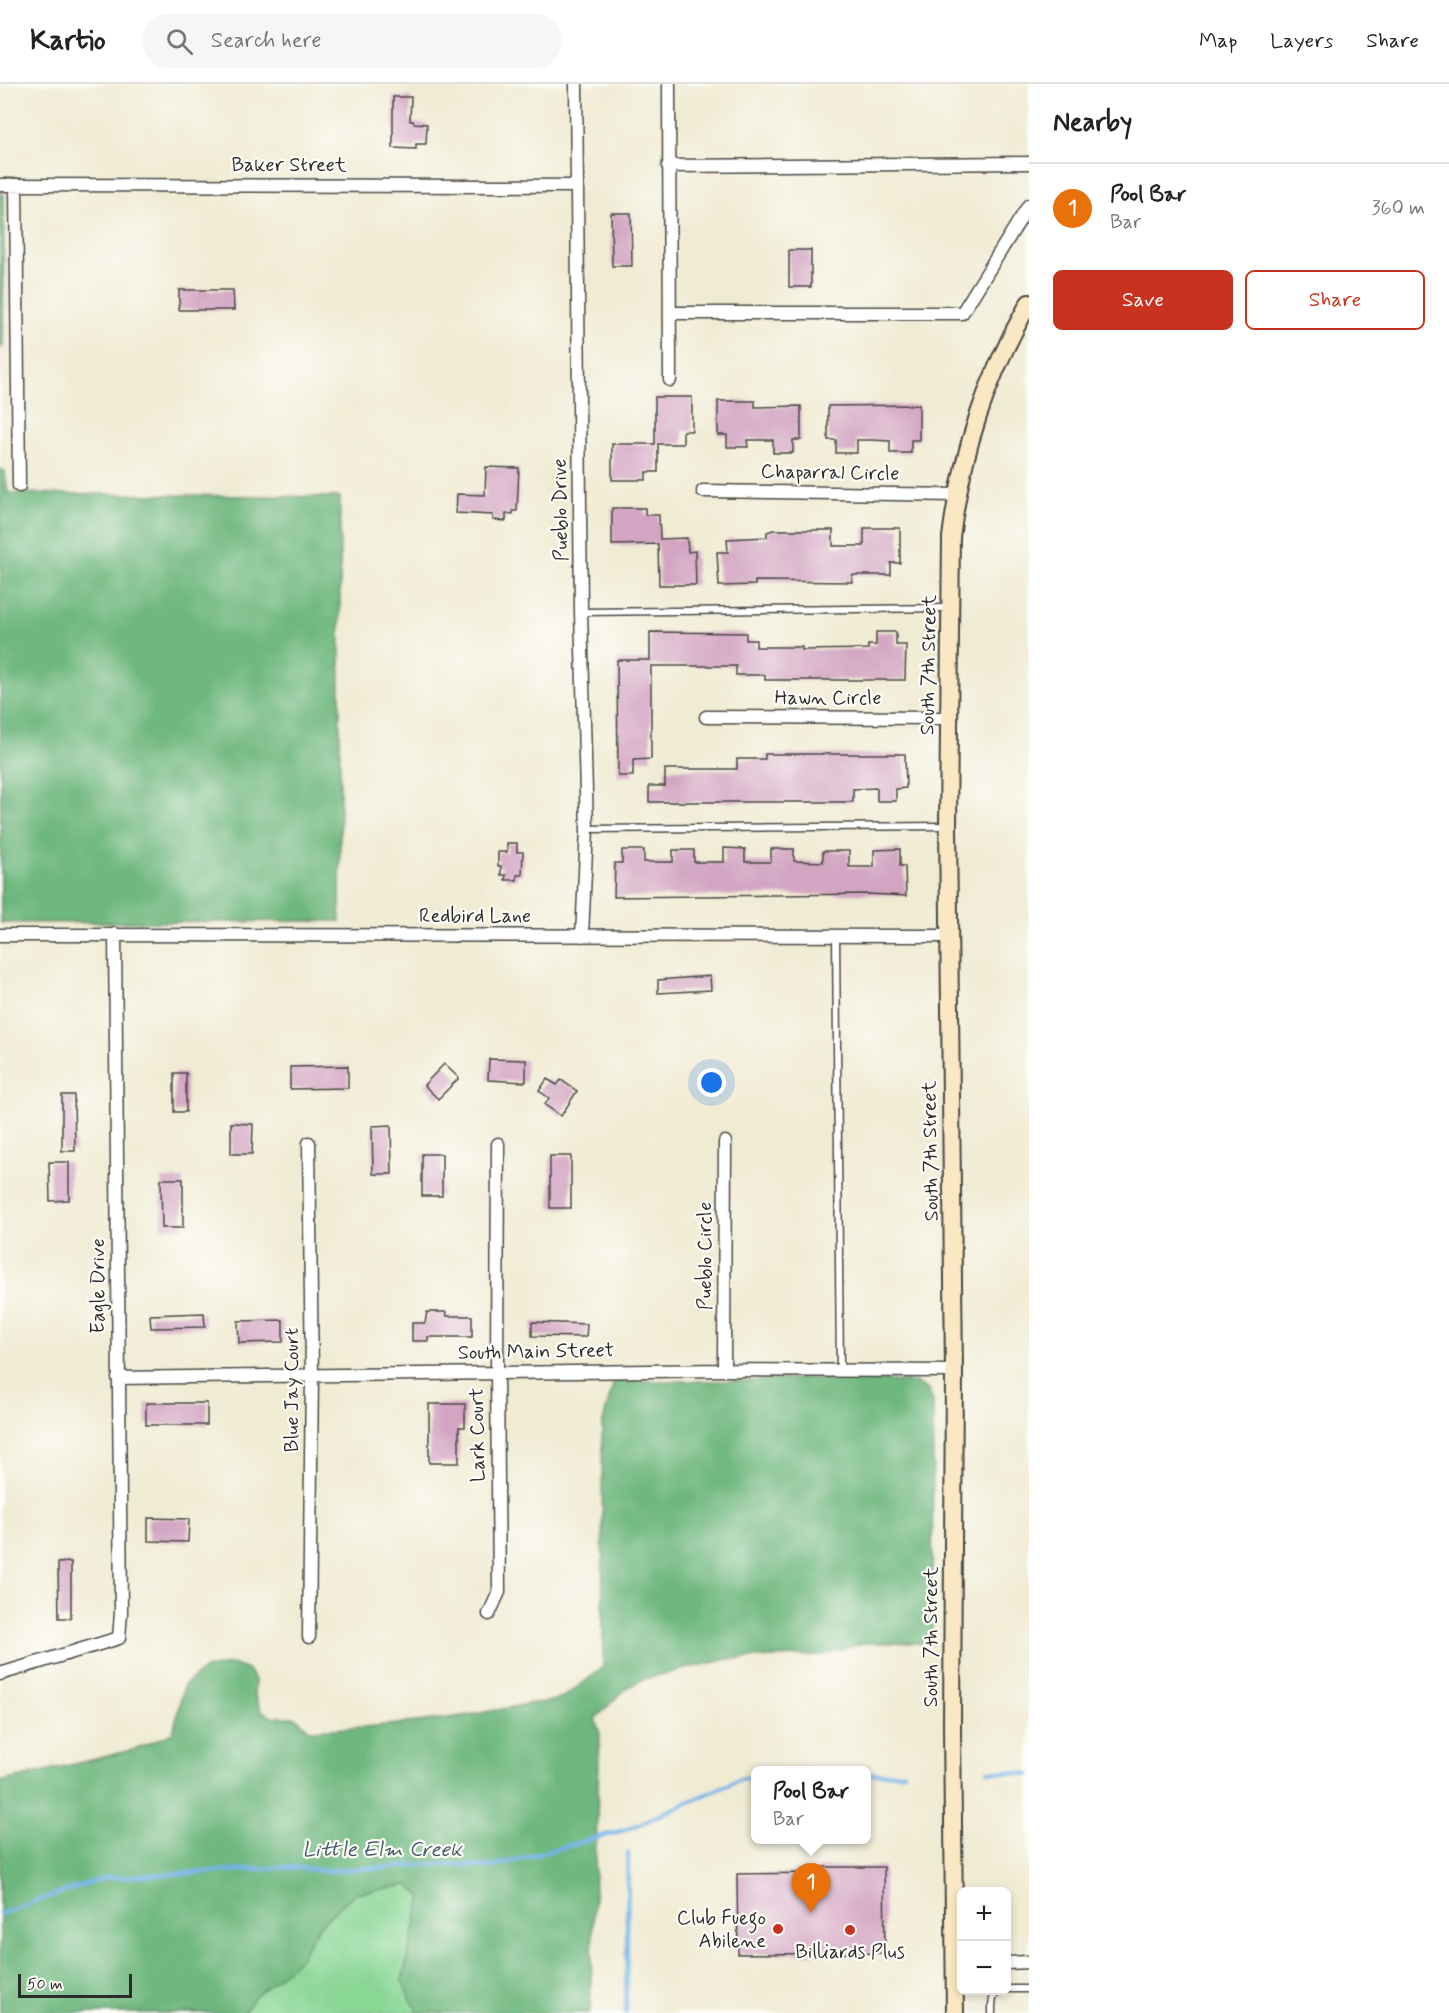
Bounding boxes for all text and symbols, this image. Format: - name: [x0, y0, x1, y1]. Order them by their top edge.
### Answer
- search box: [142, 14, 562, 68]
- text: Kartio: [30, 23, 106, 60]
- icon: search: [163, 25, 196, 58]
- text: Search here: [211, 27, 322, 55]
- text: Map: [1199, 27, 1237, 55]
- text: Layers: [1270, 27, 1333, 55]
- text: Share: [1366, 27, 1419, 55]
- text: Nearby: [1053, 106, 1132, 140]
- street label: Baker Street: [231, 152, 347, 179]
- text: Pool Bar: [1110, 181, 1187, 209]
- text: 1: [1068, 195, 1077, 222]
- text: 360 m: [1372, 195, 1425, 222]
- text: Bar: [1110, 209, 1141, 236]
- button: Save: [1053, 270, 1233, 330]
- button: Share: [1245, 270, 1425, 330]
- street label: Pueblo Drive: [547, 458, 575, 562]
- street label: Chaparral Circle: [760, 458, 900, 488]
- street label: South 7th Street: [914, 594, 944, 735]
- street label: Hawn Circle: [775, 685, 881, 712]
- street label: Redbird Lane: [419, 903, 531, 930]
- your location: [697, 1068, 726, 1097]
- street label: South 7th Street: [916, 1080, 946, 1221]
- street label: Pueblo Circle: [692, 1202, 719, 1310]
- street label: Eagle Drive: [85, 1238, 112, 1334]
- street label: Blue Jay Court: [279, 1328, 306, 1452]
- street label: South Main Street: [458, 1337, 614, 1367]
- street label: Lark Court: [464, 1388, 492, 1482]
- street label: South 7th Street: [918, 1567, 945, 1707]
- popup: [751, 1766, 871, 1844]
- text: Pool Bar: [773, 1778, 849, 1806]
- text: Bar: [773, 1806, 804, 1833]
- water label: Little Elm Creek: [302, 1836, 463, 1864]
- pin: 1: [792, 1864, 830, 1913]
- map controls: [957, 1887, 1011, 1995]
- button: +: [957, 1887, 1011, 1941]
- place label: Club Fuego Abilene: [677, 1905, 766, 1955]
- marker: Club Fuego Abilene: [771, 1922, 785, 1936]
- marker: Billiards Plus: [843, 1923, 857, 1937]
- place label: Billiards Plus: [795, 1939, 905, 1966]
- button: −: [957, 1941, 1011, 1995]
- scale bar: [18, 1971, 132, 1998]
- text: 50 m: [27, 1974, 63, 1995]

